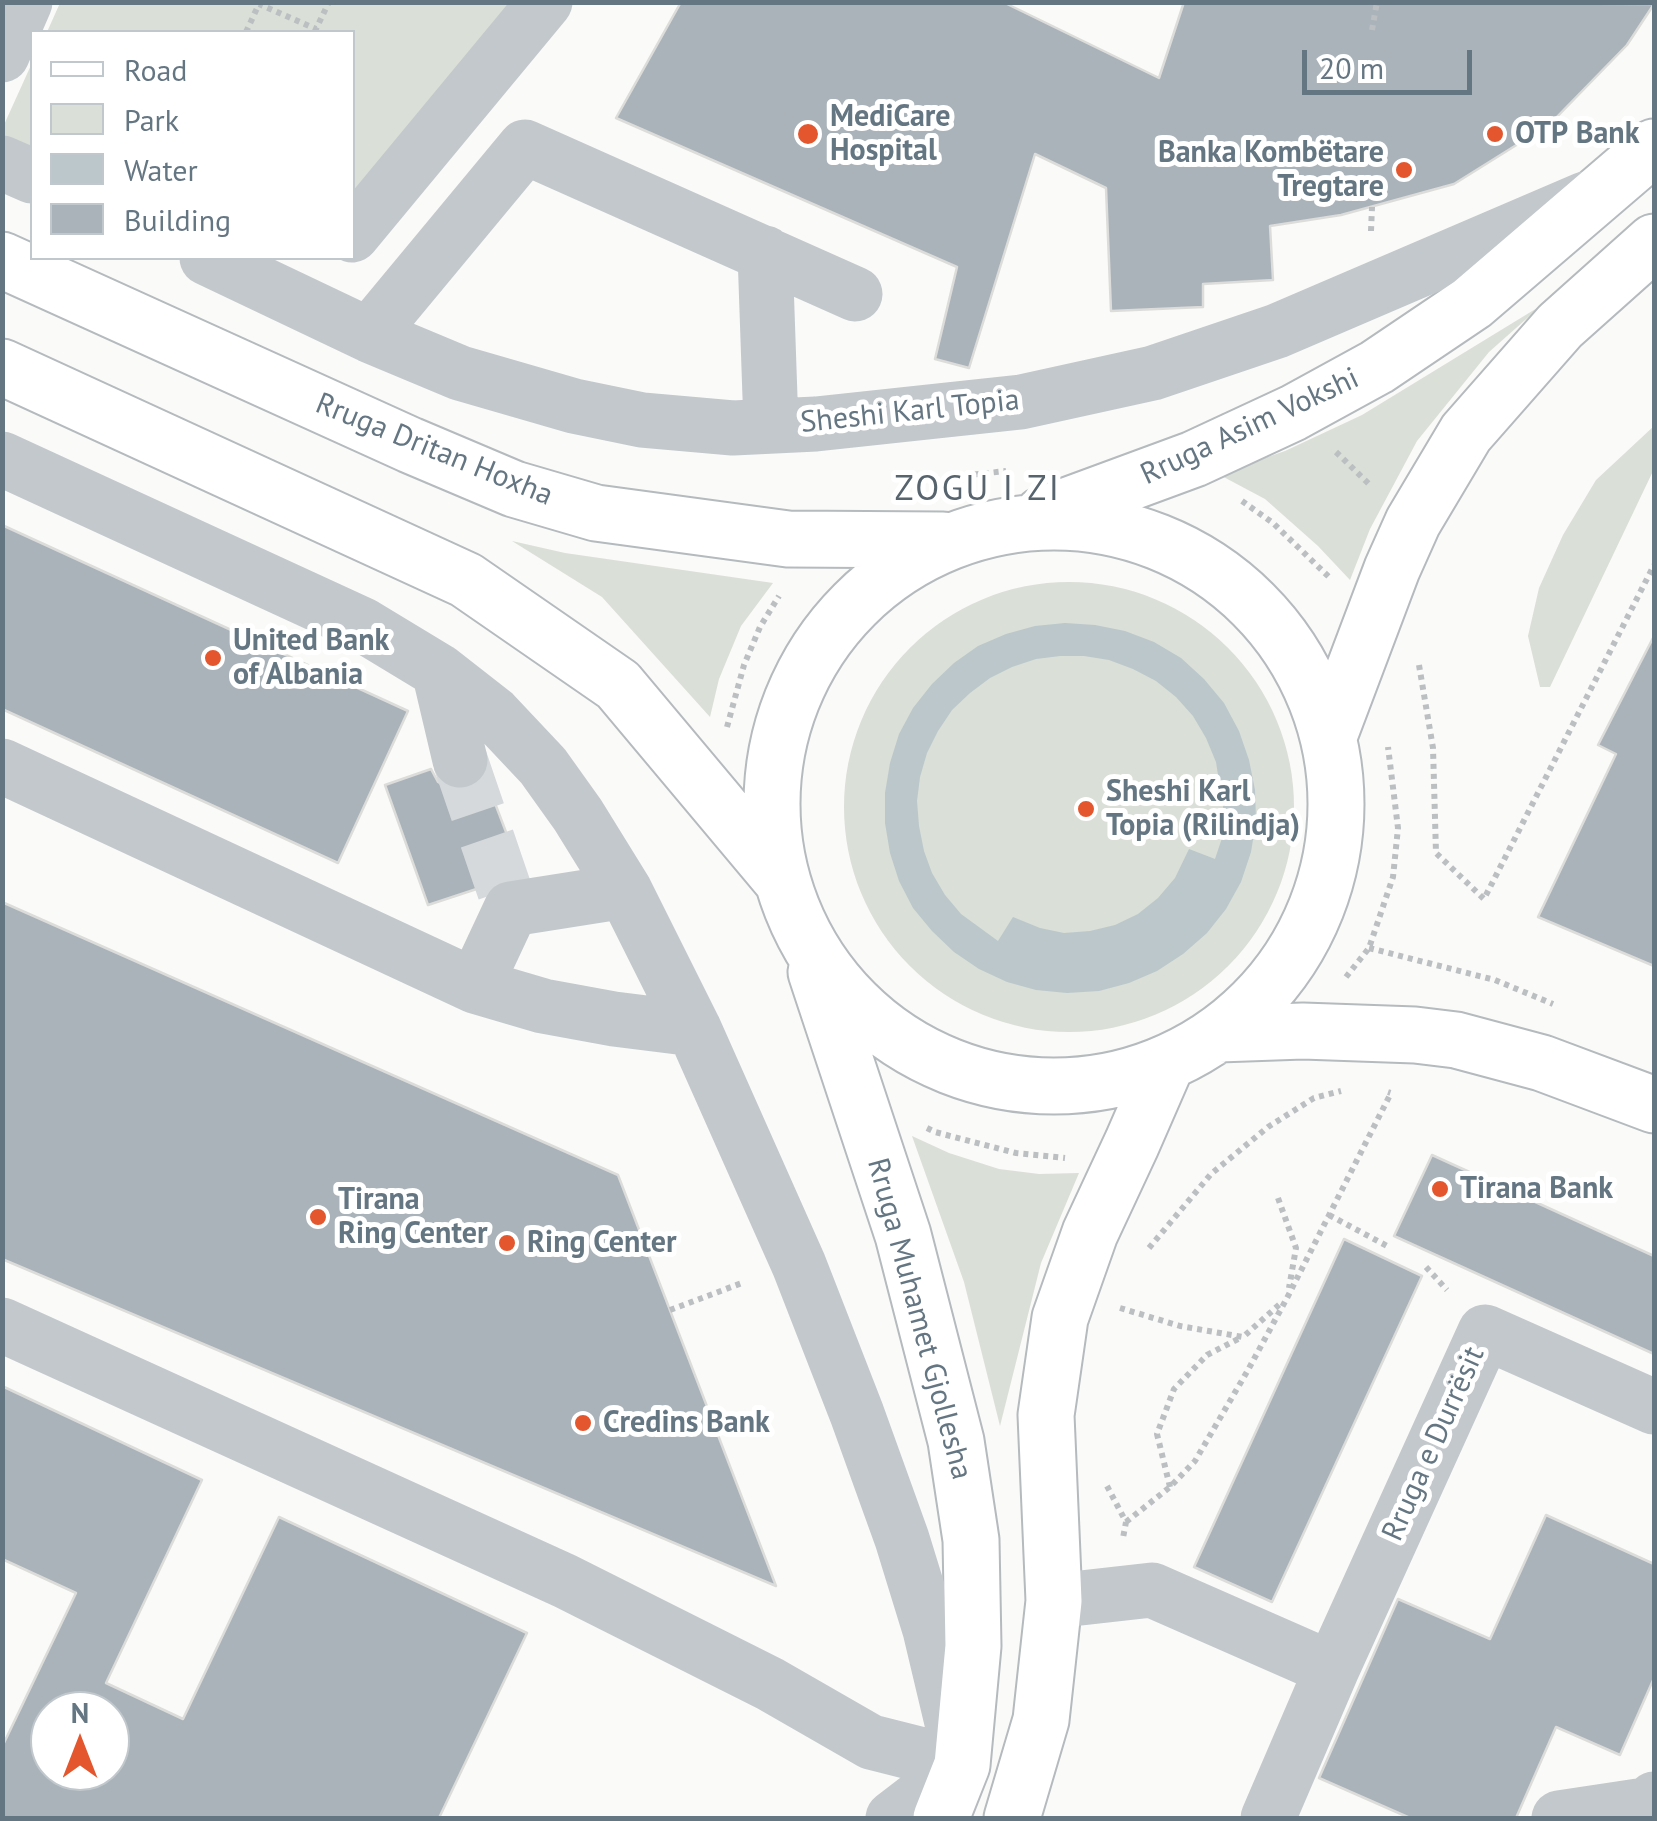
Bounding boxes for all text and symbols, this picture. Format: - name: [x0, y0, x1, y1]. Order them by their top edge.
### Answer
- legend: [30, 30, 355, 260]
- scale bar: [1307, 30, 1477, 92]
- text: 20 m: [1319, 48, 1384, 87]
- text: Road: [124, 50, 188, 89]
- place label: MediCare Hospital: [830, 99, 951, 170]
- text: Park: [124, 100, 179, 139]
- place label: OTP Bank: [1515, 116, 1639, 152]
- marker: MediCare Hospital: [795, 121, 821, 147]
- marker: OTP Bank: [1484, 123, 1506, 145]
- place label: Banka Kombëtare Tregtare: [1158, 135, 1384, 206]
- text: Water: [124, 150, 198, 189]
- marker: Banka Kombëtare Tregtare: [1393, 159, 1415, 181]
- text: Building: [124, 200, 231, 239]
- street label: Rruga Asim Vokshi: [1135, 361, 1365, 493]
- street label: Sheshi Karl Topia: [799, 383, 1021, 441]
- street label: Rruga Dritan Hoxha: [310, 386, 558, 514]
- district label: ZOGU I ZI: [894, 469, 1062, 511]
- place label: United Bank of Albania: [233, 623, 389, 694]
- marker: United Bank of Albania: [202, 647, 224, 669]
- place label: Sheshi Karl Topia (Rilindja): [1106, 774, 1300, 844]
- marker: Sheshi Karl Topia (Rilindja): [1075, 798, 1097, 820]
- street label: Rruga Muhamet Gjollesha: [859, 1154, 979, 1484]
- place label: Tirana Bank: [1460, 1171, 1613, 1207]
- marker: Tirana Bank: [1429, 1178, 1451, 1200]
- place label: Tirana Ring Center: [338, 1182, 488, 1252]
- marker: Tirana Ring Center: [307, 1206, 329, 1228]
- place label: Ring Center: [527, 1225, 677, 1261]
- marker: Ring Center: [496, 1232, 518, 1254]
- street label: Rruga e Durrësit: [1375, 1341, 1493, 1547]
- place label: Credins Bank: [603, 1405, 770, 1441]
- marker: Credins Bank: [572, 1412, 594, 1434]
- north arrow: [30, 1691, 130, 1791]
- text: N: [71, 1694, 89, 1731]

